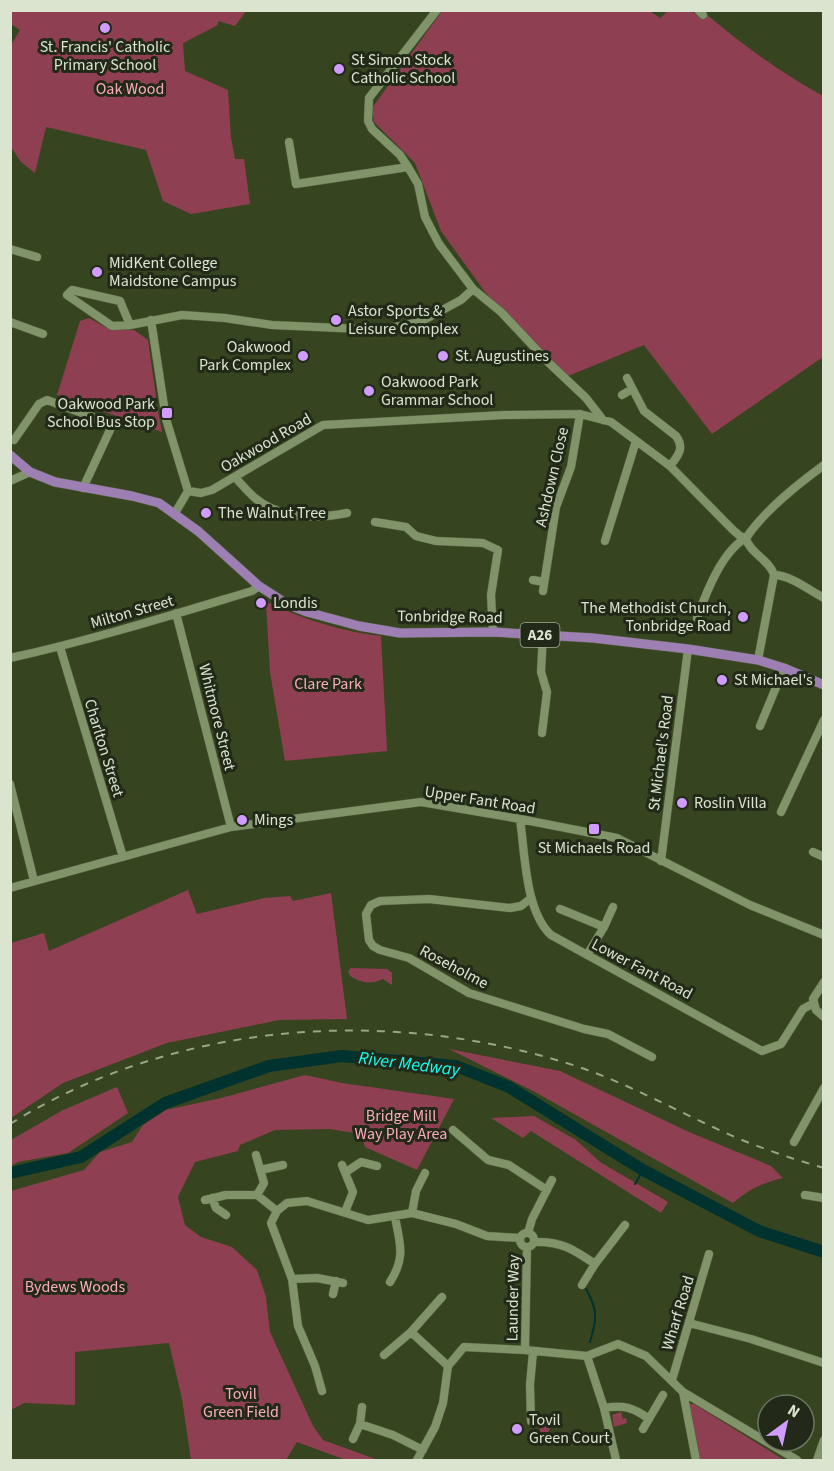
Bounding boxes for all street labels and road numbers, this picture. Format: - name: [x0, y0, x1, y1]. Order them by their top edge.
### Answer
- street label: Oakwood Road: [216, 408, 316, 478]
- street label: Ashdown Close: [530, 425, 574, 529]
- street label: Milton Street: [88, 589, 177, 634]
- street label: Tonbridge Road: [397, 605, 503, 629]
- road number: A26: [520, 623, 560, 647]
- street label: Whitmore Street: [193, 661, 241, 773]
- street label: St Michael's Road: [643, 694, 679, 812]
- street label: Charlton Street: [79, 696, 130, 800]
- street label: Upper Fant Road: [423, 780, 537, 820]
- street label: Lower Fant Road: [588, 933, 696, 1005]
- street label: Roseholme: [416, 940, 492, 994]
- street label: Launder Way: [501, 1254, 525, 1342]
- street label: Wharf Road: [656, 1273, 700, 1353]

